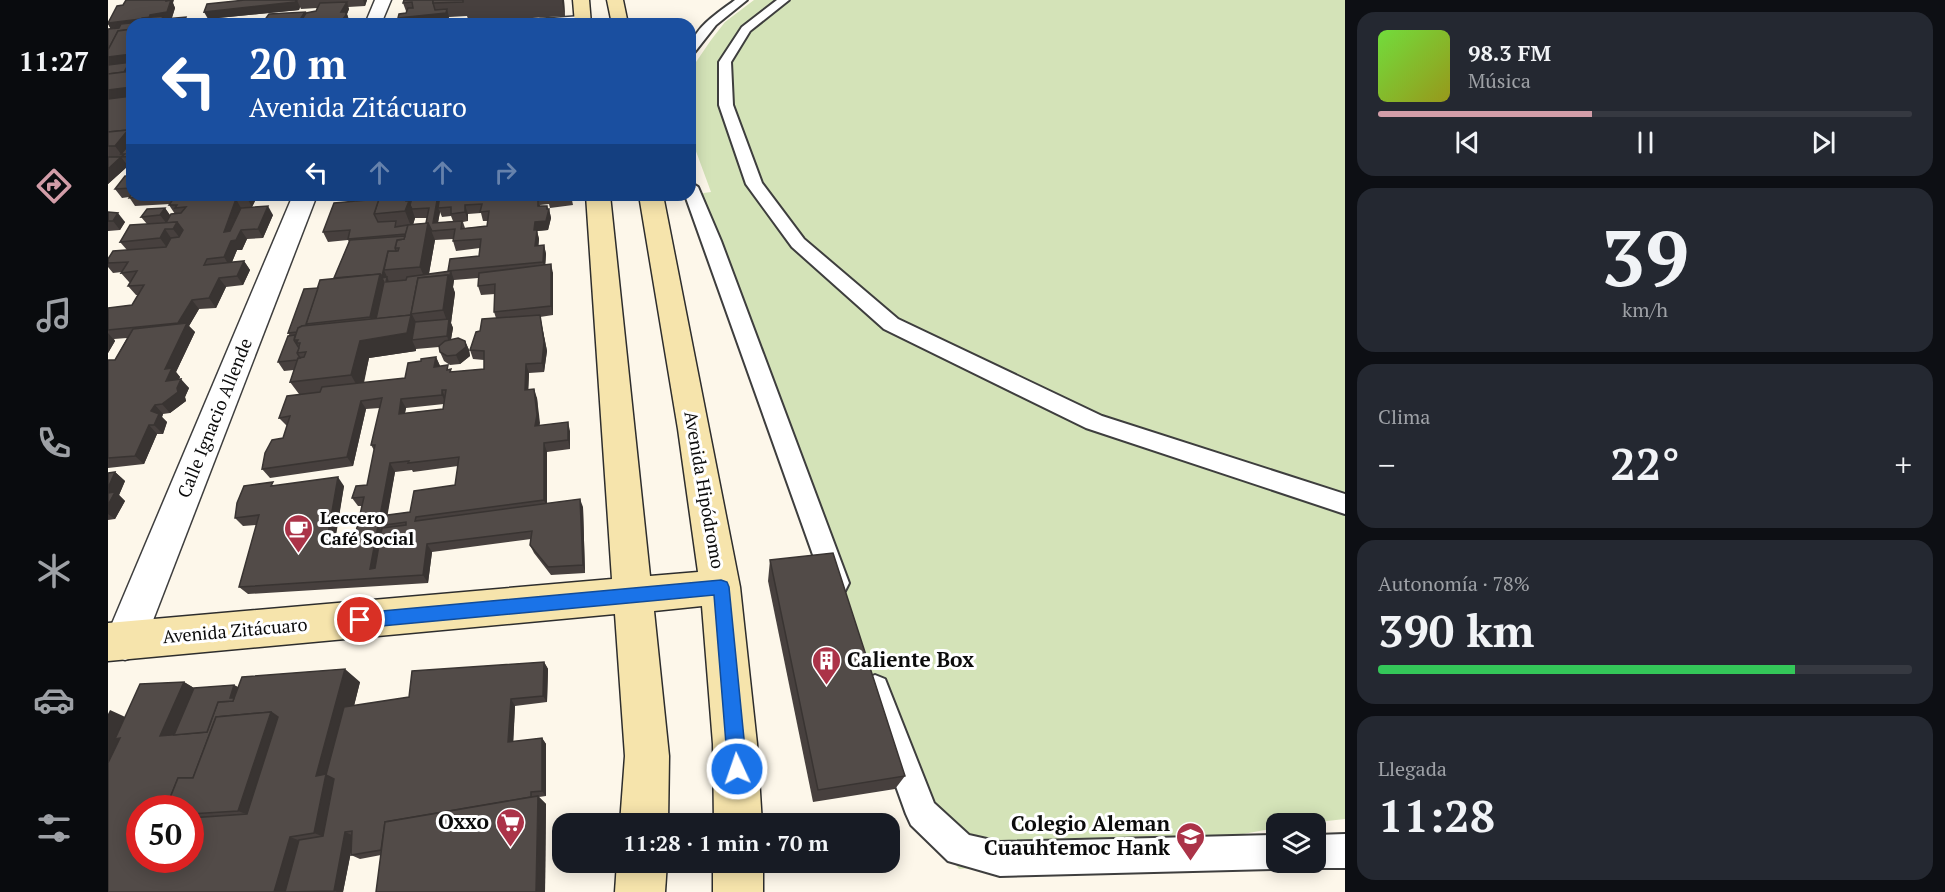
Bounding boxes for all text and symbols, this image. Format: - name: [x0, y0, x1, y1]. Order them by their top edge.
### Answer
- text: 20 m: [249, 35, 347, 91]
- text: 98.3 FM: [1468, 38, 1551, 67]
- icon: left: [150, 42, 228, 120]
- text: 11:27: [19, 43, 89, 79]
- text: Música: [1468, 67, 1531, 94]
- text: Avenida Zitácuaro: [249, 89, 467, 125]
- icon: previous: [1451, 126, 1484, 159]
- icon: pause: [1629, 126, 1662, 159]
- icon: next: [1807, 126, 1840, 159]
- icon: left: [300, 156, 333, 189]
- icon: ahead: [363, 156, 396, 189]
- icon: ahead: [426, 156, 459, 189]
- icon: right: [489, 156, 522, 189]
- icon: directions: [33, 165, 75, 207]
- text: 39: [1601, 205, 1689, 308]
- icon: music: [33, 294, 75, 336]
- text: km/h: [1622, 296, 1668, 323]
- street label: Calle Ignacio Allende: [171, 334, 257, 501]
- text: Clima: [1378, 403, 1430, 430]
- street label: Avenida Hipódromo: [679, 409, 731, 570]
- icon: phone: [33, 422, 75, 464]
- text: 22°: [1610, 433, 1680, 493]
- text: −: [1378, 443, 1396, 486]
- text: +: [1894, 443, 1912, 486]
- place label: Leccero Café Social: [320, 505, 414, 550]
- cafe icon: Leccero Café Social: [283, 512, 315, 554]
- icon: climate: [33, 550, 75, 592]
- text: Autonomía · 78%: [1378, 570, 1530, 597]
- pin: [334, 594, 385, 645]
- text: 390 km: [1378, 600, 1534, 660]
- icon: arrive: [343, 603, 376, 636]
- street label: Avenida Zitácuaro: [162, 612, 308, 648]
- building icon: Caliente Box: [810, 644, 842, 686]
- place label: Caliente Box: [847, 645, 974, 673]
- icon: car: [33, 679, 75, 721]
- position arrow: [705, 737, 769, 801]
- text: Llegada: [1378, 755, 1447, 782]
- text: 11:28: [1378, 785, 1495, 845]
- speed limit sign: 50: [126, 795, 204, 873]
- supermarket icon: Oxxo: [494, 806, 526, 848]
- icon: filters: [33, 807, 75, 849]
- place label: Oxxo: [438, 807, 489, 835]
- place label: Colegio Aleman Cuauhtemoc Hank: [984, 809, 1171, 861]
- map controls: [1266, 813, 1326, 873]
- button: layers: [1266, 813, 1326, 873]
- school or university icon: Colegio Aleman Cuauhtemoc Hank: [1175, 820, 1207, 862]
- text: 11:28 · 1 min · 70 m: [623, 828, 829, 857]

